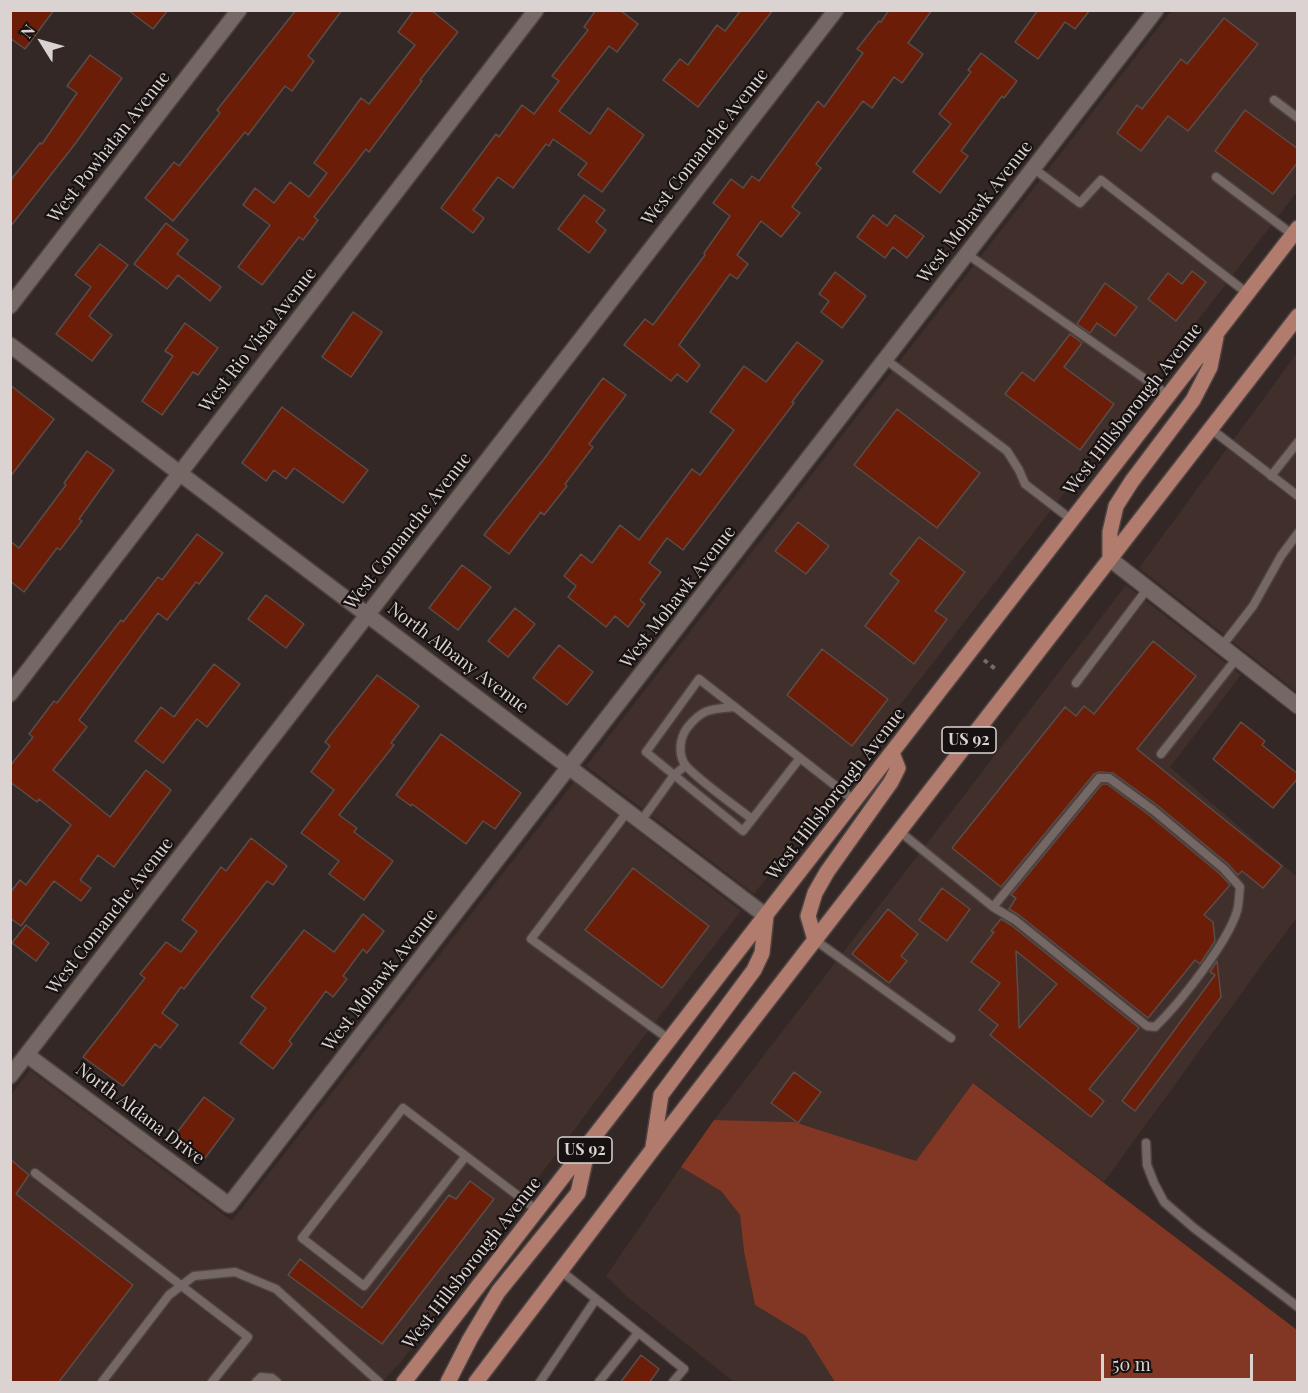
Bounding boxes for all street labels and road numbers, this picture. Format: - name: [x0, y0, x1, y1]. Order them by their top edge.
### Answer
- street label: West Comanche Avenue: [637, 64, 773, 230]
- street label: West Powhatan Avenue: [43, 67, 175, 227]
- street label: West Mohawk Avenue: [913, 137, 1037, 287]
- street label: West Rio Vista Avenue: [195, 263, 321, 417]
- street label: West Hillsborough Avenue: [1059, 319, 1207, 499]
- street label: West Comanche Avenue: [340, 448, 476, 614]
- street label: West Mohawk Avenue: [616, 522, 740, 672]
- street label: North Albany Avenue: [383, 598, 533, 718]
- street label: West Hillsborough Avenue: [762, 704, 910, 884]
- road number: US 92: [942, 727, 996, 753]
- street label: West Comanche Avenue: [42, 833, 178, 999]
- street label: West Mohawk Avenue: [318, 905, 442, 1055]
- street label: North Aldana Drive: [71, 1059, 209, 1169]
- road number: US 92: [558, 1137, 612, 1163]
- street label: West Hillsborough Avenue: [398, 1173, 546, 1353]

